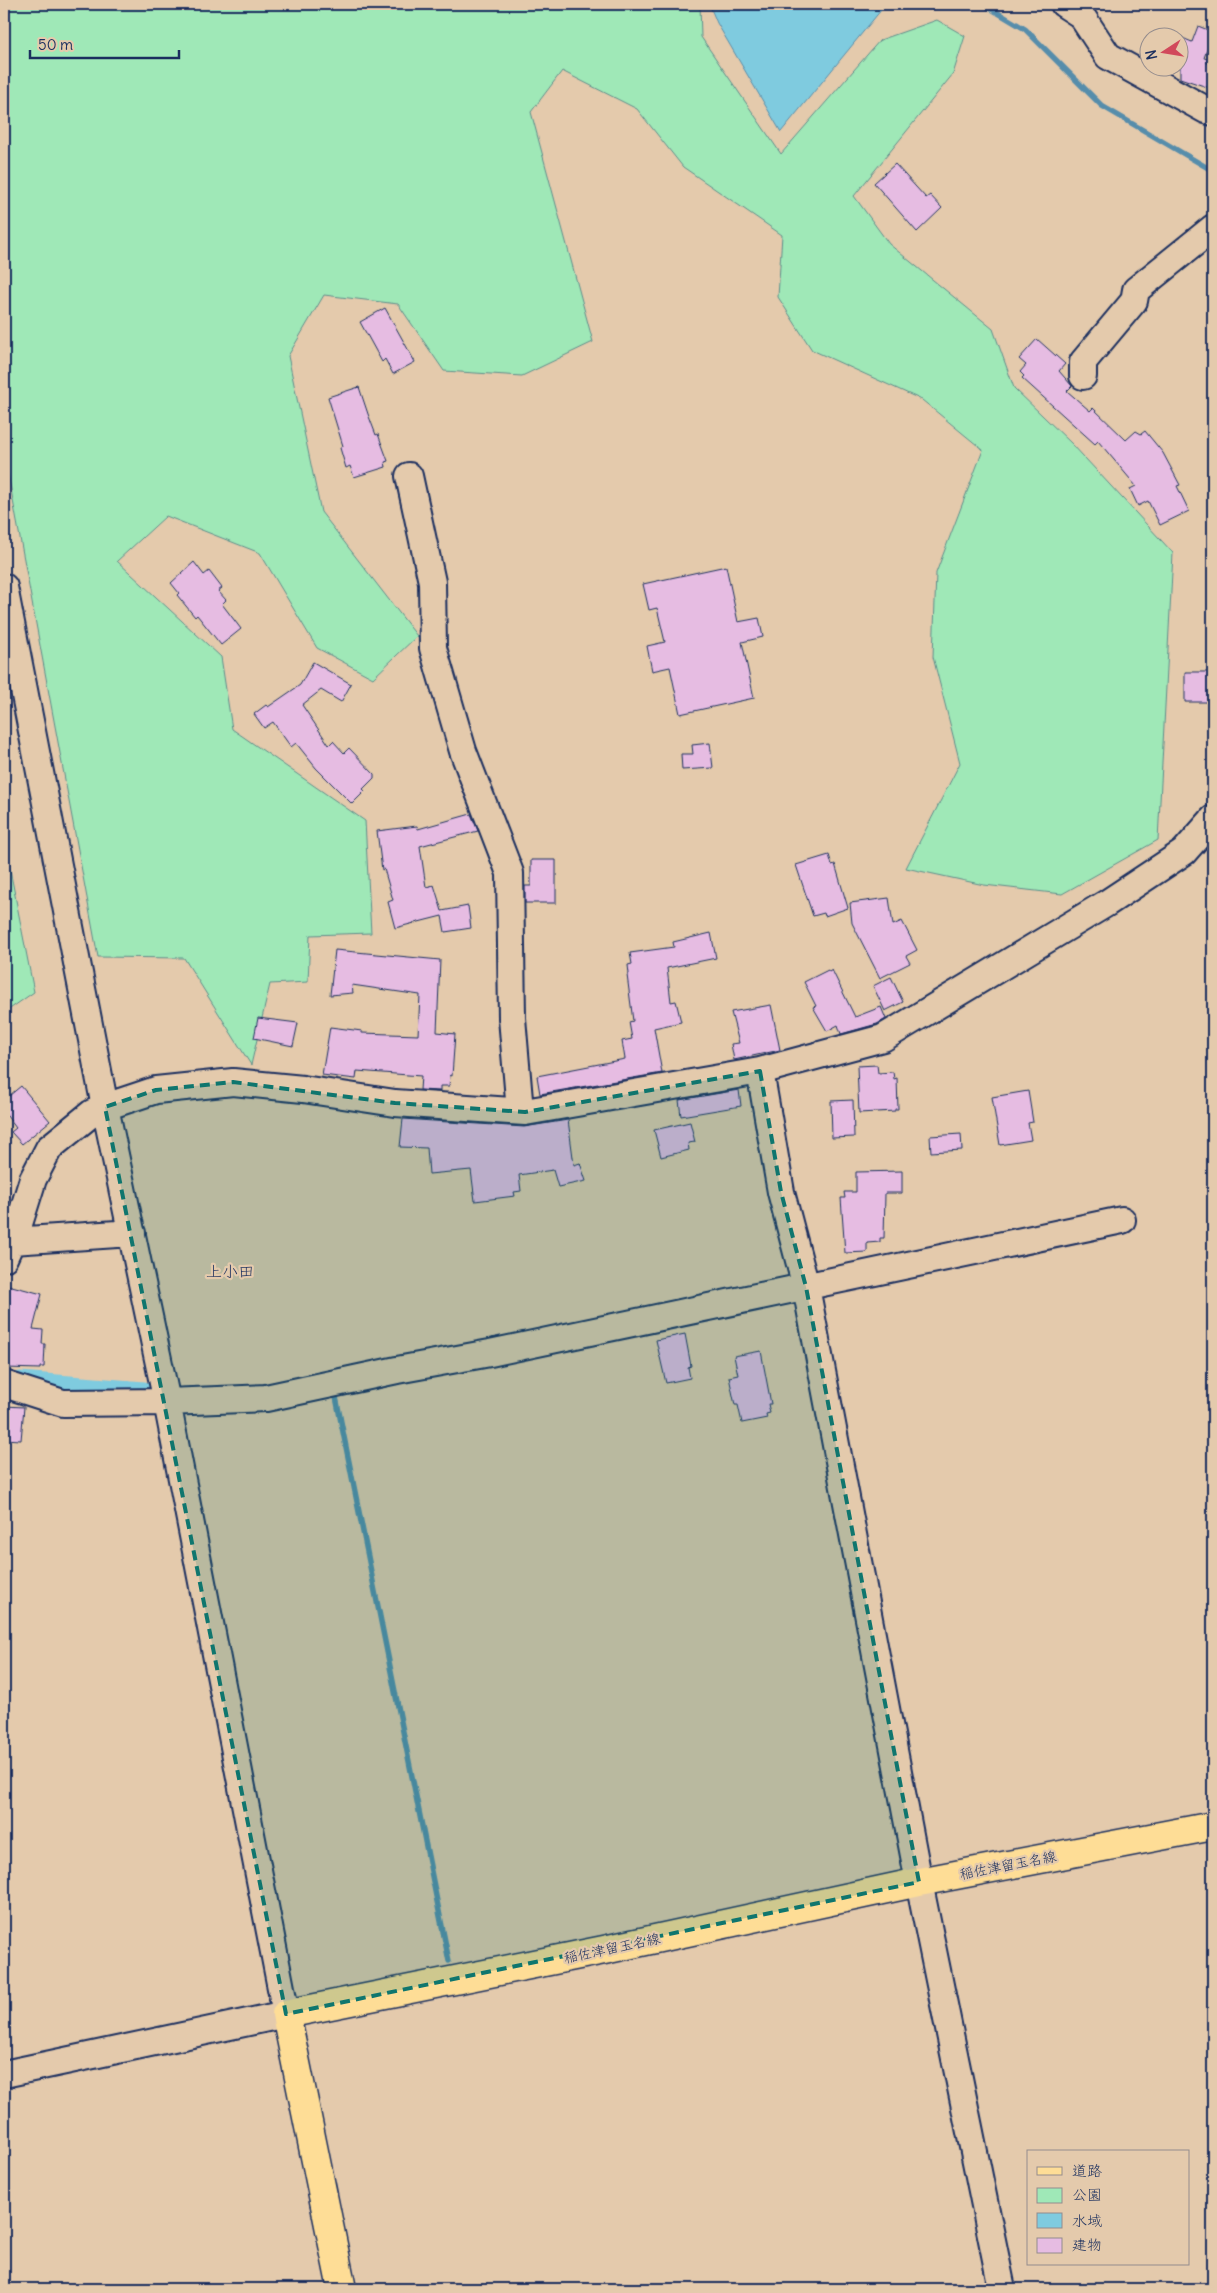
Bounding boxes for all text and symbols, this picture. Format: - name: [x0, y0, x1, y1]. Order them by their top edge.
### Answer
- scale bar: [30, 28, 179, 60]
- north arrow: [1140, 28, 1190, 78]
- text: 50 m: [38, 35, 73, 54]
- text: N: [1141, 48, 1161, 61]
- district label: 上小田: [206, 1261, 254, 1281]
- street label: 稲佐津留玉名線: [958, 1847, 1058, 1883]
- street label: 稲佐津留玉名線: [562, 1929, 662, 1967]
- legend: [1027, 2150, 1190, 2266]
- text: 道路: [1072, 2161, 1102, 2180]
- text: 公園: [1072, 2185, 1102, 2204]
- text: 水域: [1072, 2211, 1102, 2230]
- text: 建物: [1072, 2235, 1102, 2254]

